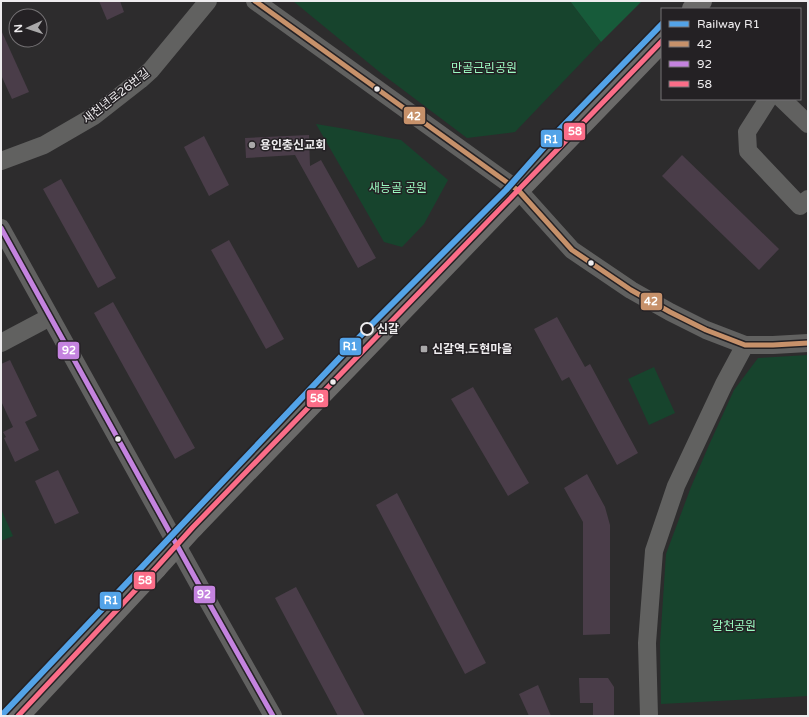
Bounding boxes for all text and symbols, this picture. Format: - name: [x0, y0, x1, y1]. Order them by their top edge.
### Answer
- north arrow: [8, 8, 48, 48]
- legend: [661, 8, 801, 100]
- text: Railway R1: [697, 17, 760, 31]
- text: N: [12, 24, 25, 33]
- text: 42: [697, 37, 712, 51]
- text: 92: [697, 57, 712, 71]
- park label: 만골근린공원: [451, 61, 517, 75]
- street label: 새천년로26번길: [80, 65, 152, 127]
- text: 58: [697, 77, 712, 91]
- unlabelled marker: [372, 84, 382, 94]
- line badge: 42: [403, 106, 426, 125]
- text: 42: [407, 110, 421, 123]
- line badge: 58: [563, 122, 586, 141]
- text: 58: [568, 125, 582, 138]
- line badge: R1: [540, 129, 563, 148]
- text: R1: [544, 133, 558, 146]
- place label: 용인충신교회: [260, 138, 326, 152]
- marker: 용인충신교회: [247, 140, 257, 150]
- park label: 새능골 공원: [369, 181, 427, 195]
- unlabelled marker: [586, 258, 596, 268]
- line badge: 42: [640, 292, 663, 311]
- text: 42: [644, 295, 658, 308]
- marker: 신갈: [360, 322, 374, 336]
- place label: 신갈: [377, 322, 399, 336]
- line badge: R1: [339, 337, 362, 356]
- text: R1: [343, 340, 357, 353]
- line badge: 92: [57, 341, 80, 360]
- place label: 신갈역.도현마을: [432, 342, 512, 356]
- text: 92: [62, 344, 76, 357]
- marker: 신갈역.도현마을: [419, 344, 429, 354]
- unlabelled marker: [328, 377, 338, 387]
- line badge: 58: [306, 389, 329, 408]
- text: 58: [310, 392, 324, 405]
- unlabelled marker: [113, 434, 123, 444]
- line badge: 58: [133, 571, 156, 590]
- text: 58: [138, 574, 152, 587]
- line badge: 92: [193, 585, 216, 604]
- text: 92: [197, 588, 211, 601]
- line badge: R1: [99, 591, 122, 610]
- text: R1: [104, 594, 118, 607]
- park label: 갈천공원: [712, 619, 756, 633]

